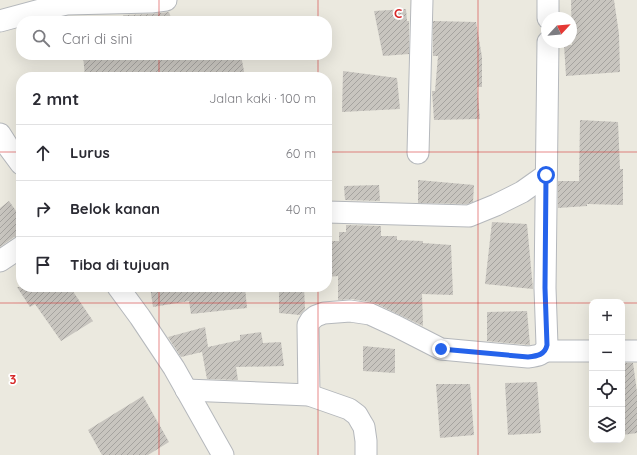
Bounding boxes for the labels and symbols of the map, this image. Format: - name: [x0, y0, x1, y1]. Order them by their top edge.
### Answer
- text: C: [394, 5, 402, 21]
- north arrow: [541, 12, 577, 48]
- route start: [537, 166, 555, 184]
- route end: [432, 340, 450, 358]
- text: 3: [10, 371, 17, 387]

